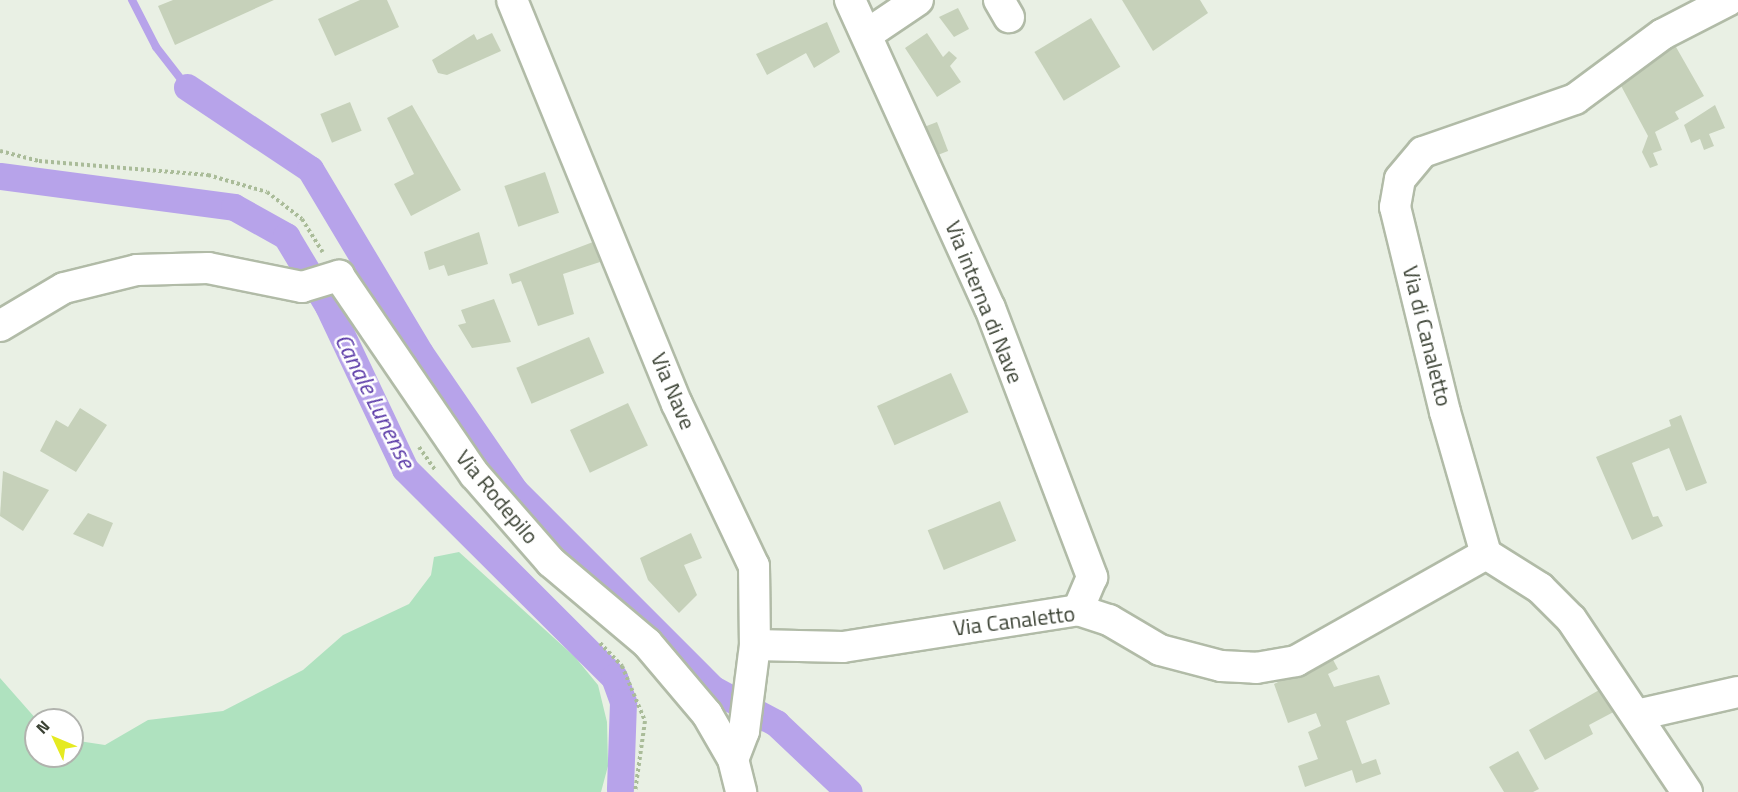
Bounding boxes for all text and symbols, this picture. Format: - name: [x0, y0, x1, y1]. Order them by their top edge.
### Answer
- street label: Via interna di Nave: [939, 217, 1029, 387]
- street label: Via di Canaletto: [1397, 263, 1457, 409]
- water label: Canale Lunense: [329, 329, 421, 473]
- street label: Via Nave: [645, 349, 701, 433]
- street label: Via Rodepilo: [450, 445, 544, 549]
- street label: Via Canaletto: [952, 600, 1076, 642]
- north arrow: [24, 708, 84, 768]
- text: N: [30, 715, 55, 739]

